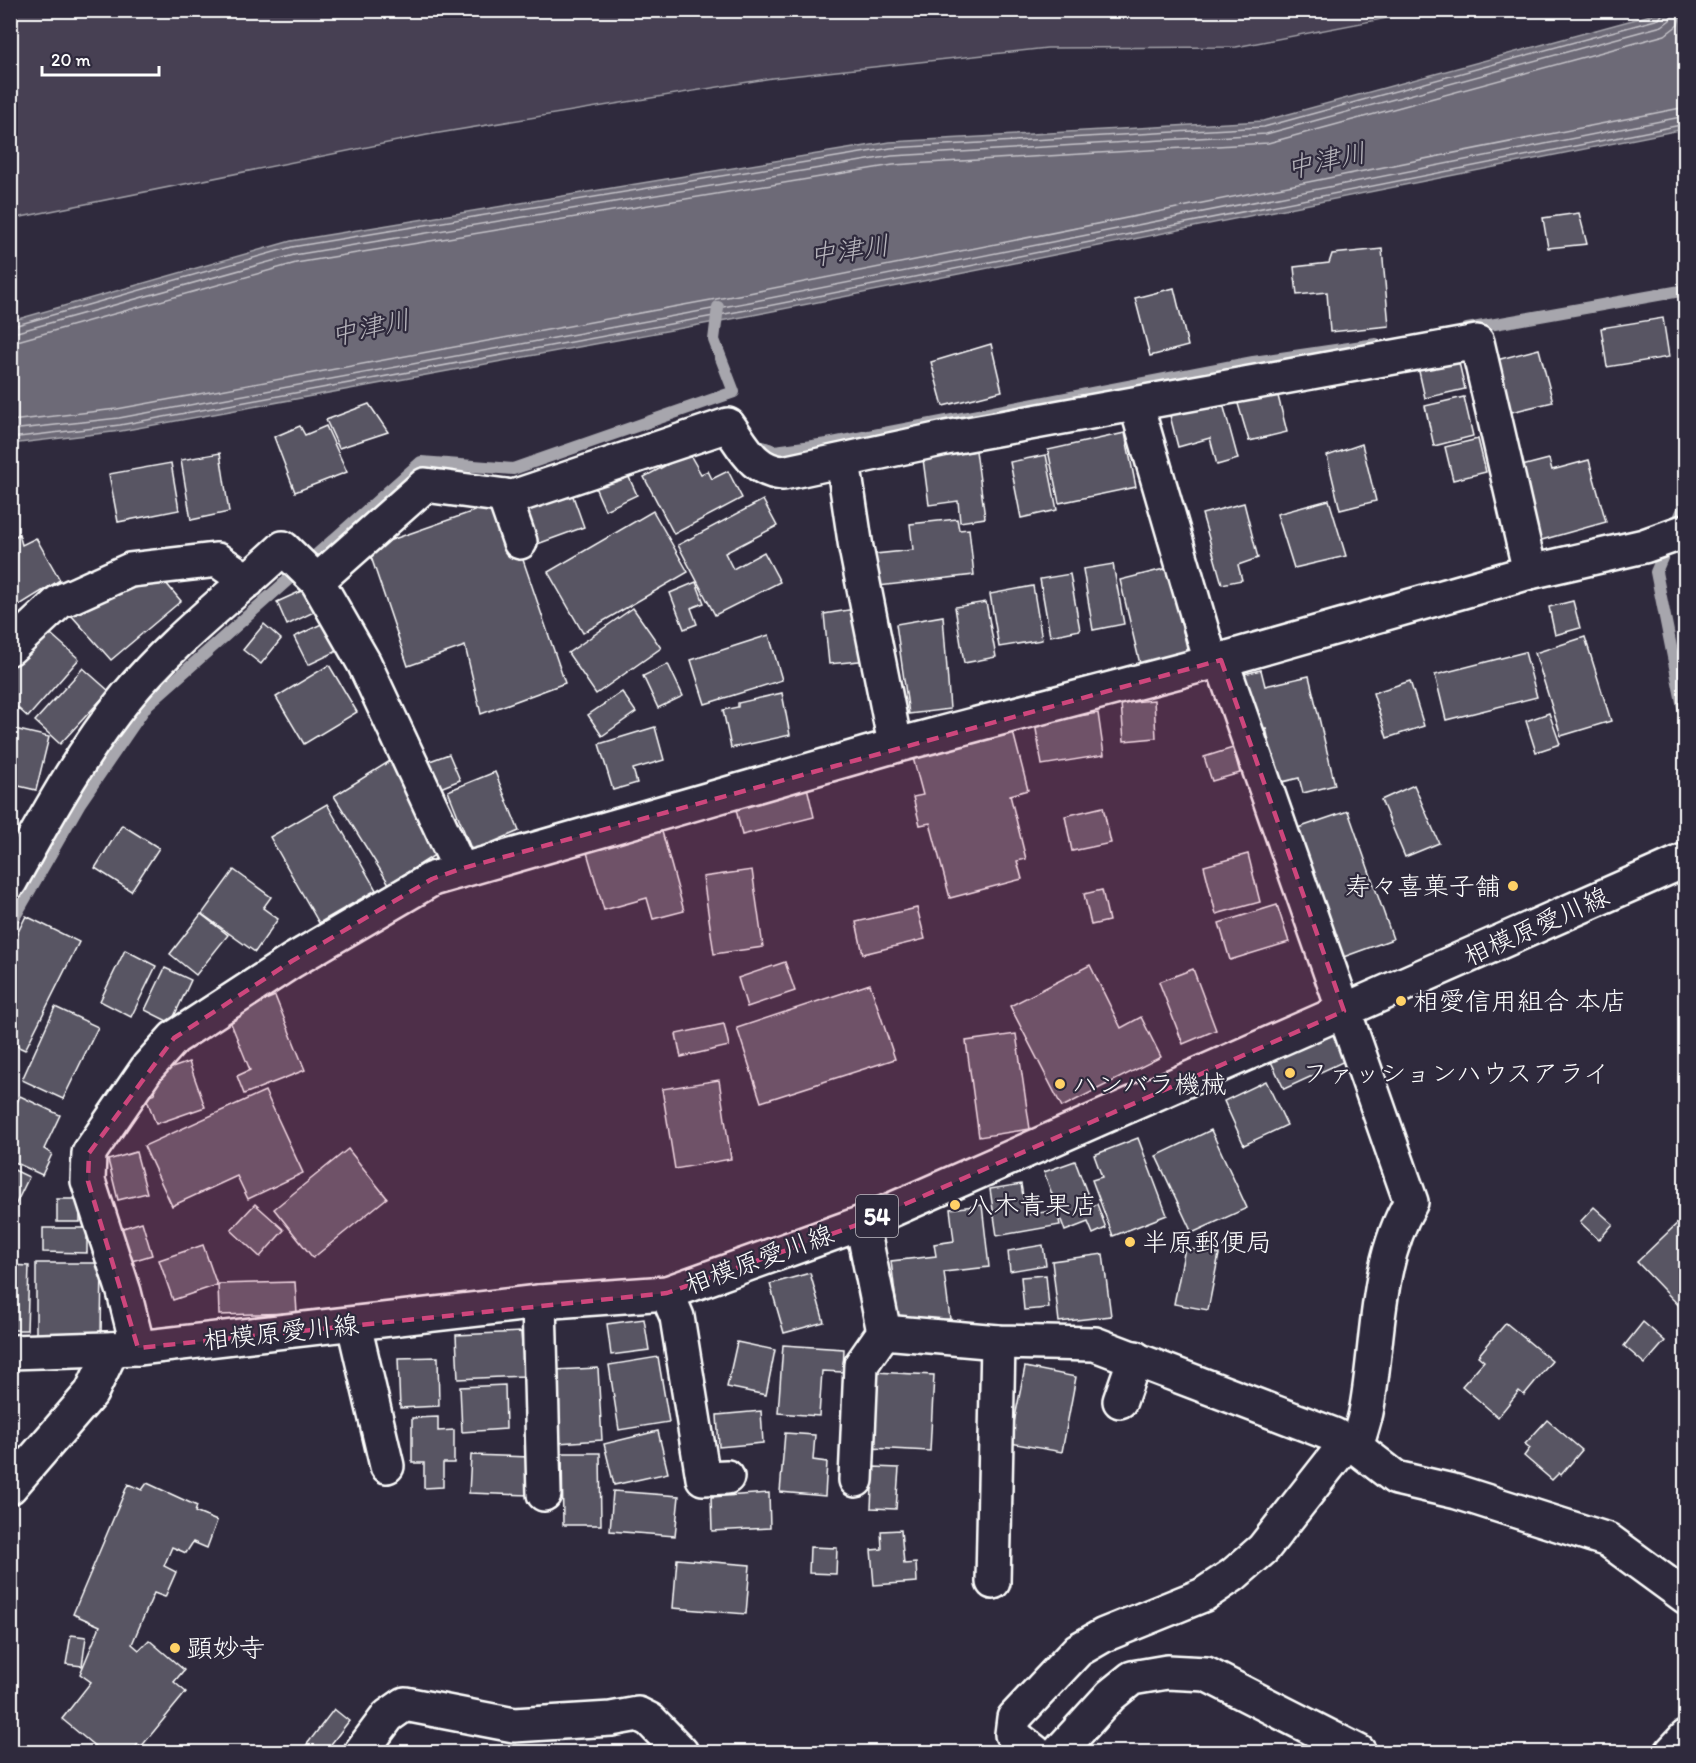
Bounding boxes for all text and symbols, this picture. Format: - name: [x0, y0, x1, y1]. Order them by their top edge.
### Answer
- scale bar: [42, 39, 159, 77]
- text: 20 m: [51, 49, 91, 71]
- water label: 中津川: [1283, 135, 1369, 185]
- water label: 中津川: [807, 228, 891, 272]
- water label: 中津川: [327, 302, 413, 352]
- place label: 寿々喜菓子舗: [1345, 870, 1501, 902]
- marker: 寿々喜菓子舗: [1506, 879, 1520, 893]
- street label: 相模原愛川線: [1458, 880, 1614, 972]
- place label: 相愛信用組合 本店: [1413, 985, 1627, 1017]
- marker: 相愛信用組合 本店: [1394, 994, 1408, 1008]
- place label: ファッションハウスアライ: [1302, 1057, 1609, 1089]
- marker: ファッションハウスアライ: [1283, 1066, 1297, 1080]
- place label: ハンバラ機械: [1072, 1068, 1226, 1100]
- marker: ハンバラ機械: [1053, 1077, 1067, 1091]
- place label: 八木青果店: [967, 1189, 1097, 1221]
- road number: 54: [856, 1195, 898, 1237]
- marker: 八木青果店: [948, 1198, 962, 1212]
- street label: 相模原愛川線: [680, 1217, 838, 1301]
- place label: 半原郵便局: [1142, 1226, 1272, 1258]
- marker: 半原郵便局: [1123, 1235, 1137, 1249]
- street label: 相模原愛川線: [202, 1308, 360, 1356]
- place label: 顕妙寺: [187, 1632, 265, 1664]
- marker: 顕妙寺: [168, 1641, 182, 1655]

